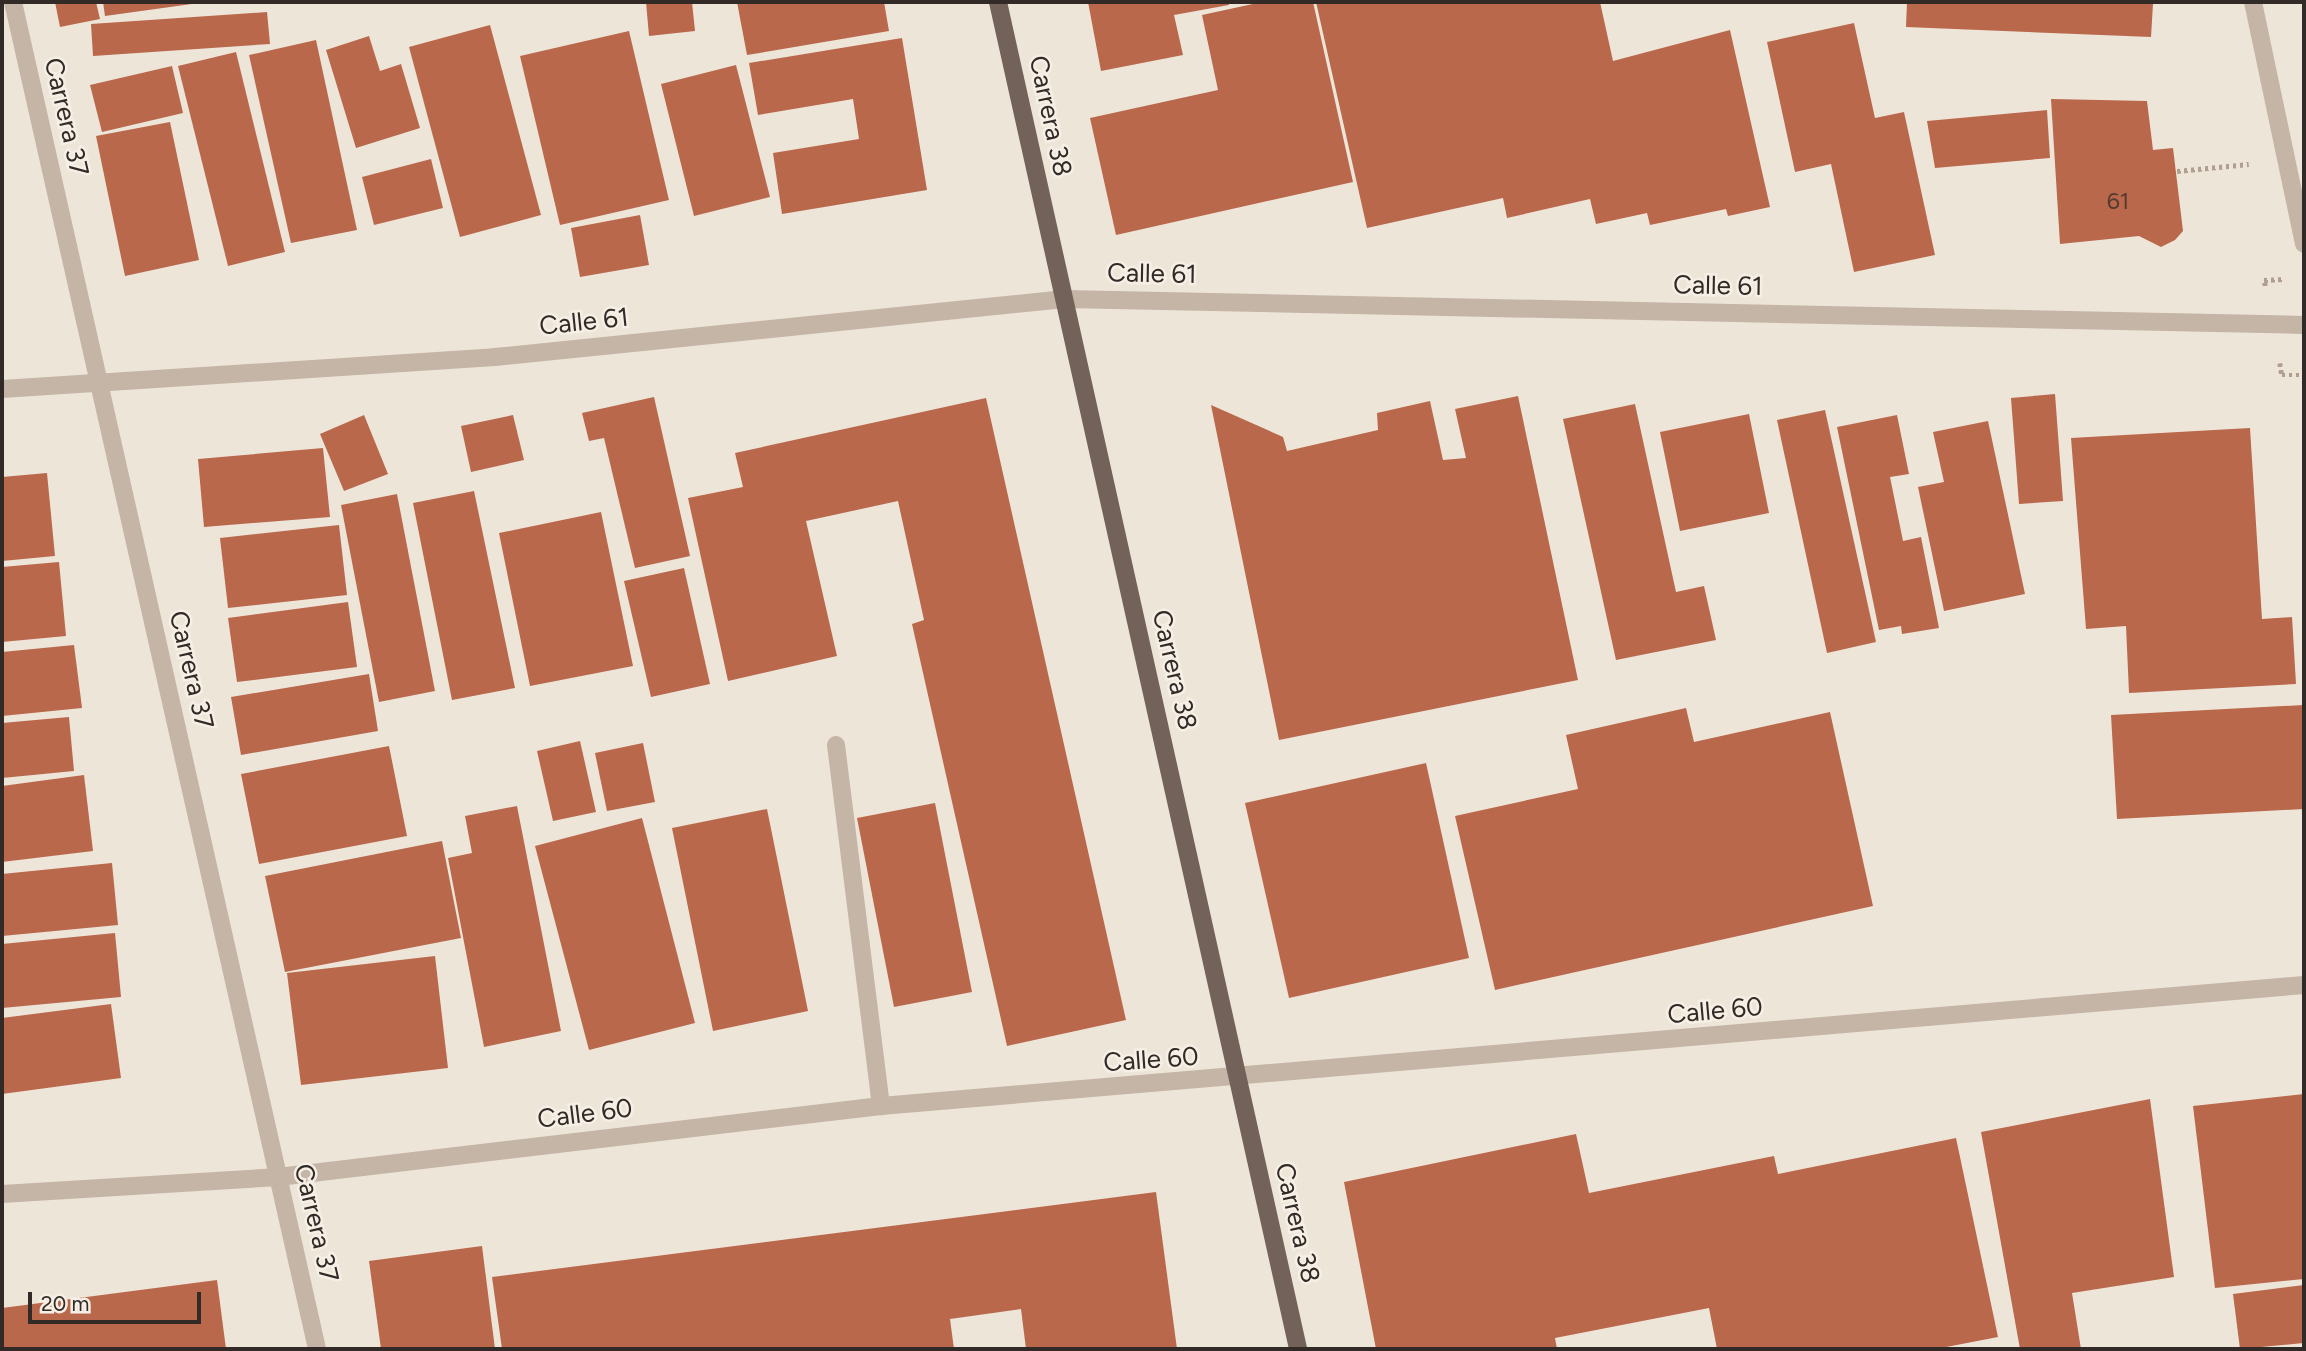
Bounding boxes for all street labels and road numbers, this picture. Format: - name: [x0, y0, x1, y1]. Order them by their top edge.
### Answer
- street label: Carrera 38: [1022, 53, 1078, 179]
- street label: Carrera 37: [37, 55, 95, 179]
- street label: Calle 61: [1107, 258, 1197, 290]
- street label: Calle 61: [1673, 270, 1763, 302]
- street label: Calle 61: [538, 302, 630, 342]
- street label: Carrera 38: [1145, 607, 1203, 733]
- street label: Carrera 37: [162, 608, 220, 732]
- street label: Calle 60: [1666, 991, 1764, 1031]
- street label: Calle 60: [1102, 1041, 1200, 1079]
- street label: Calle 60: [536, 1093, 634, 1135]
- street label: Carrera 38: [1268, 1160, 1326, 1286]
- street label: Carrera 37: [287, 1161, 345, 1285]

